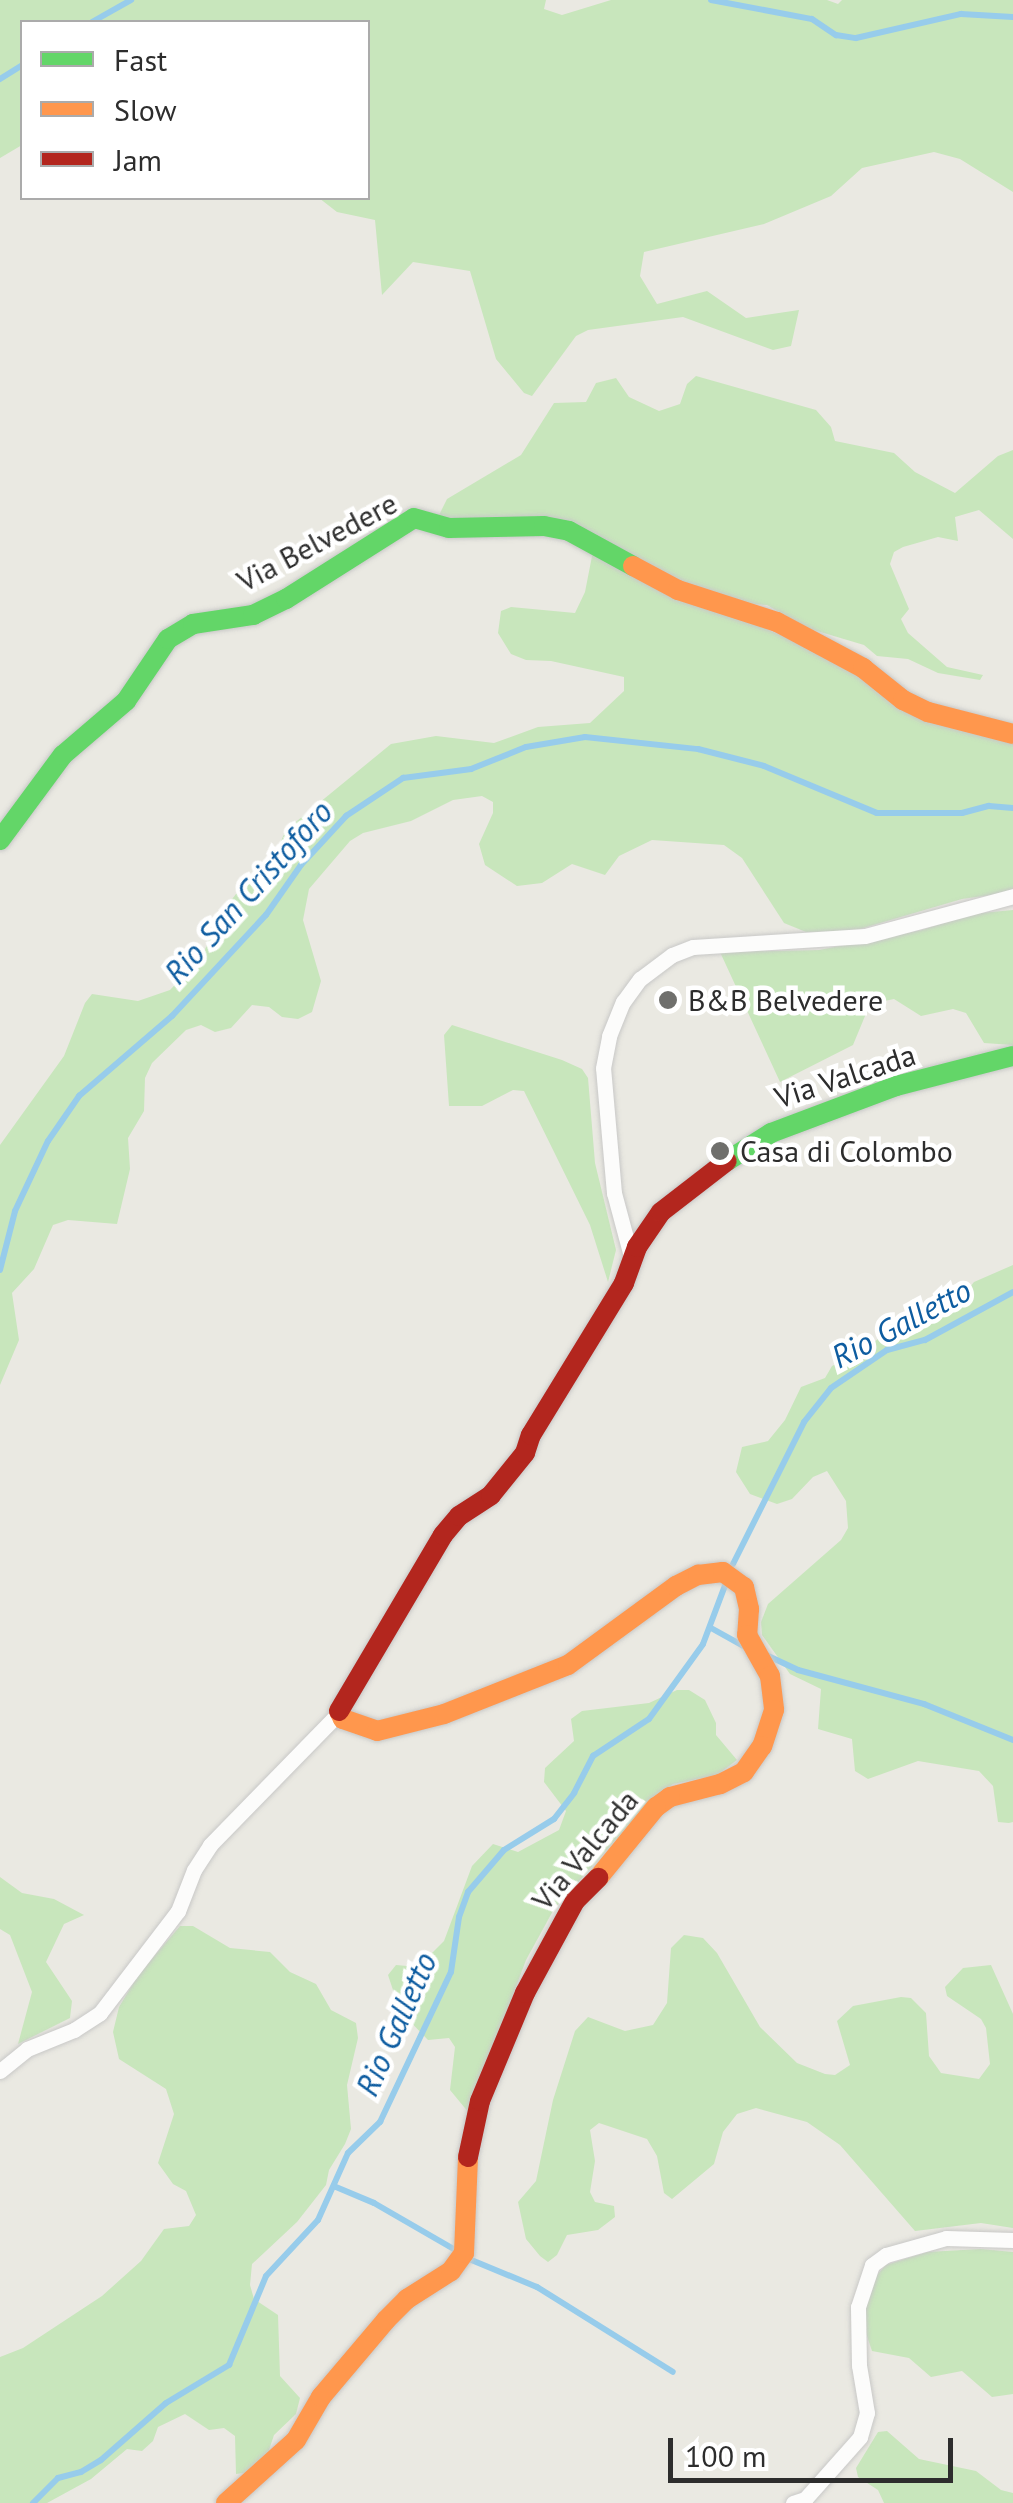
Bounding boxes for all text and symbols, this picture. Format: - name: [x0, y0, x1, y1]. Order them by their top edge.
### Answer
- legend: [20, 20, 370, 200]
- text: Fast: [114, 40, 167, 79]
- text: Slow: [114, 90, 177, 129]
- text: Jam: [114, 140, 162, 179]
- street label: Via Belvedere: [231, 485, 403, 599]
- water label: Rio San Cristoforo: [156, 793, 340, 991]
- place label: B&B Belvedere: [688, 982, 883, 1018]
- marker: B&B Belvedere: [657, 989, 679, 1011]
- street label: Via Valcada: [770, 1036, 920, 1116]
- place label: Casa di Colombo: [740, 1133, 953, 1169]
- marker: Casa di Colombo: [709, 1140, 731, 1162]
- water label: Rio Galletto: [825, 1270, 977, 1376]
- street label: Via Valcada: [524, 1782, 646, 1918]
- water label: Rio Galletto: [347, 1946, 445, 2102]
- scale bar: [673, 2418, 958, 2480]
- text: 100 m: [685, 2436, 766, 2475]

